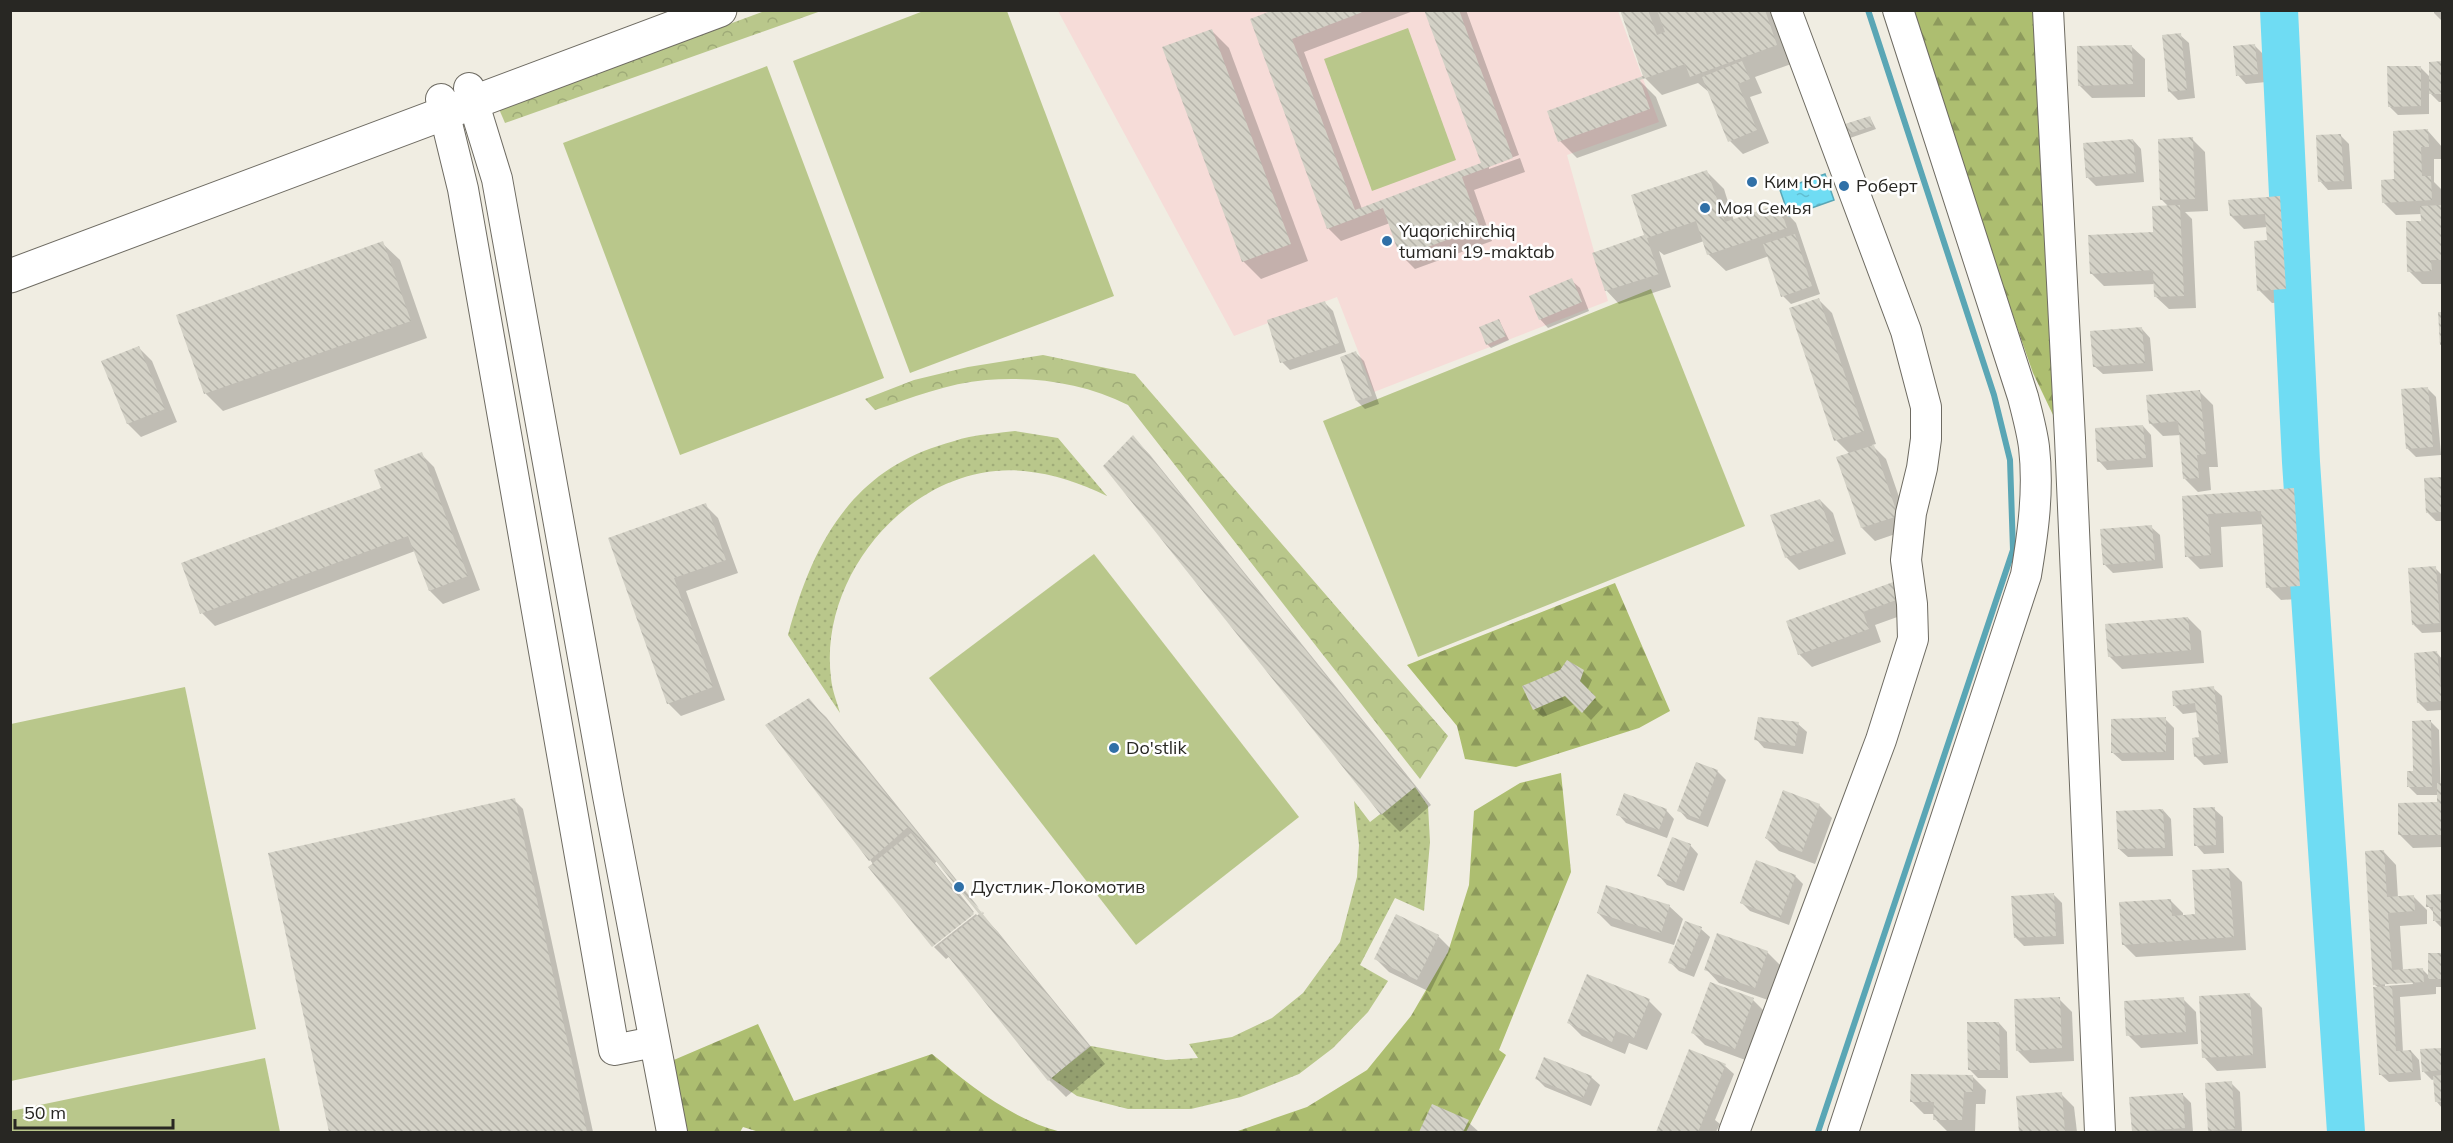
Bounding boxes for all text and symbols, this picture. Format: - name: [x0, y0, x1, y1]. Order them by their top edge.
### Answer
- place label: Ким Юн: [1764, 170, 1833, 193]
- place label: Роберт: [1856, 174, 1918, 197]
- marker: Ким Юн: [1745, 175, 1759, 189]
- marker: Роберт: [1837, 179, 1851, 193]
- place label: Моя Семья: [1717, 196, 1812, 219]
- marker: Моя Семья: [1698, 201, 1712, 215]
- place label: Yuqorichirchiq tumani 19-maktab: [1398, 219, 1555, 263]
- marker: Yuqorichirchiq tumani 19-maktab: [1380, 234, 1394, 248]
- place label: Do'stlik: [1126, 736, 1187, 759]
- marker: Do'stlik: [1107, 741, 1121, 755]
- place label: Дустлик-Локомотив: [971, 875, 1145, 898]
- marker: Дустлик-Локомотив: [952, 880, 966, 894]
- scale bar: [15, 1092, 172, 1130]
- text: 50 m: [24, 1101, 66, 1124]

